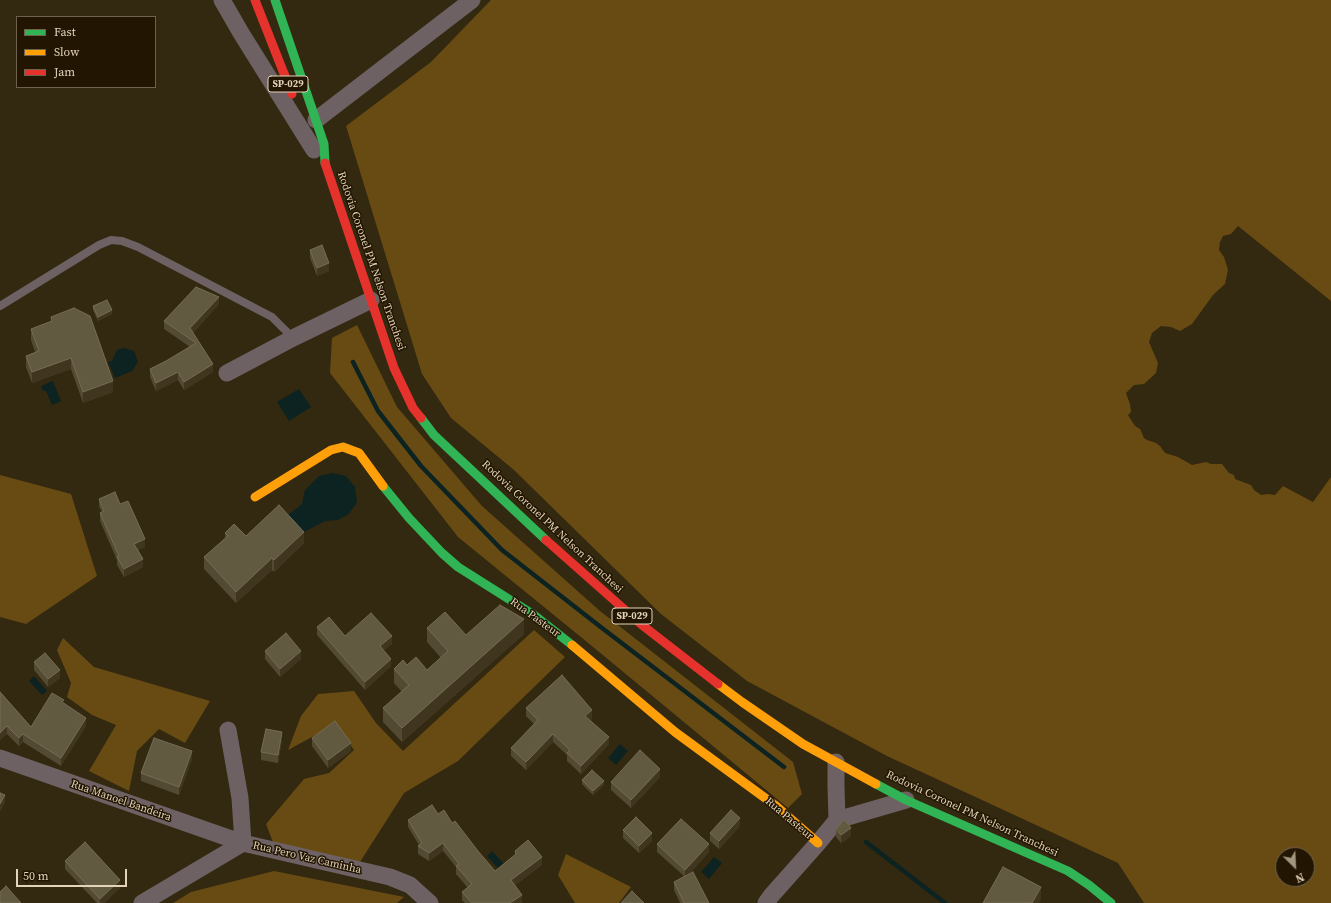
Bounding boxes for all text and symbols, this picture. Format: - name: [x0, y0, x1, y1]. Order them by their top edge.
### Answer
- legend: [16, 16, 156, 88]
- text: Fast: [54, 24, 76, 40]
- text: Slow: [54, 44, 79, 60]
- text: Jam: [54, 64, 75, 80]
- road number: SP-029: [268, 76, 308, 92]
- street label: Rodovia Coronel PM Nelson Tranchesi: [334, 170, 408, 352]
- street label: Rodovia Coronel PM Nelson Tranchesi: [479, 458, 625, 596]
- street label: Rua Pasteur: [507, 595, 563, 641]
- road number: SP-029: [612, 608, 652, 624]
- street label: Rodovia Coronel PM Nelson Tranchesi: [884, 768, 1060, 860]
- street label: Rua Manoel Bandeira: [69, 778, 173, 824]
- street label: Rua Pasteur: [762, 795, 816, 843]
- street label: Rua Pero Vaz Caminha: [251, 839, 363, 877]
- north arrow: [1275, 847, 1315, 887]
- scale bar: [18, 861, 129, 887]
- text: 50 m: [23, 868, 49, 884]
- text: N: [1293, 869, 1306, 886]

